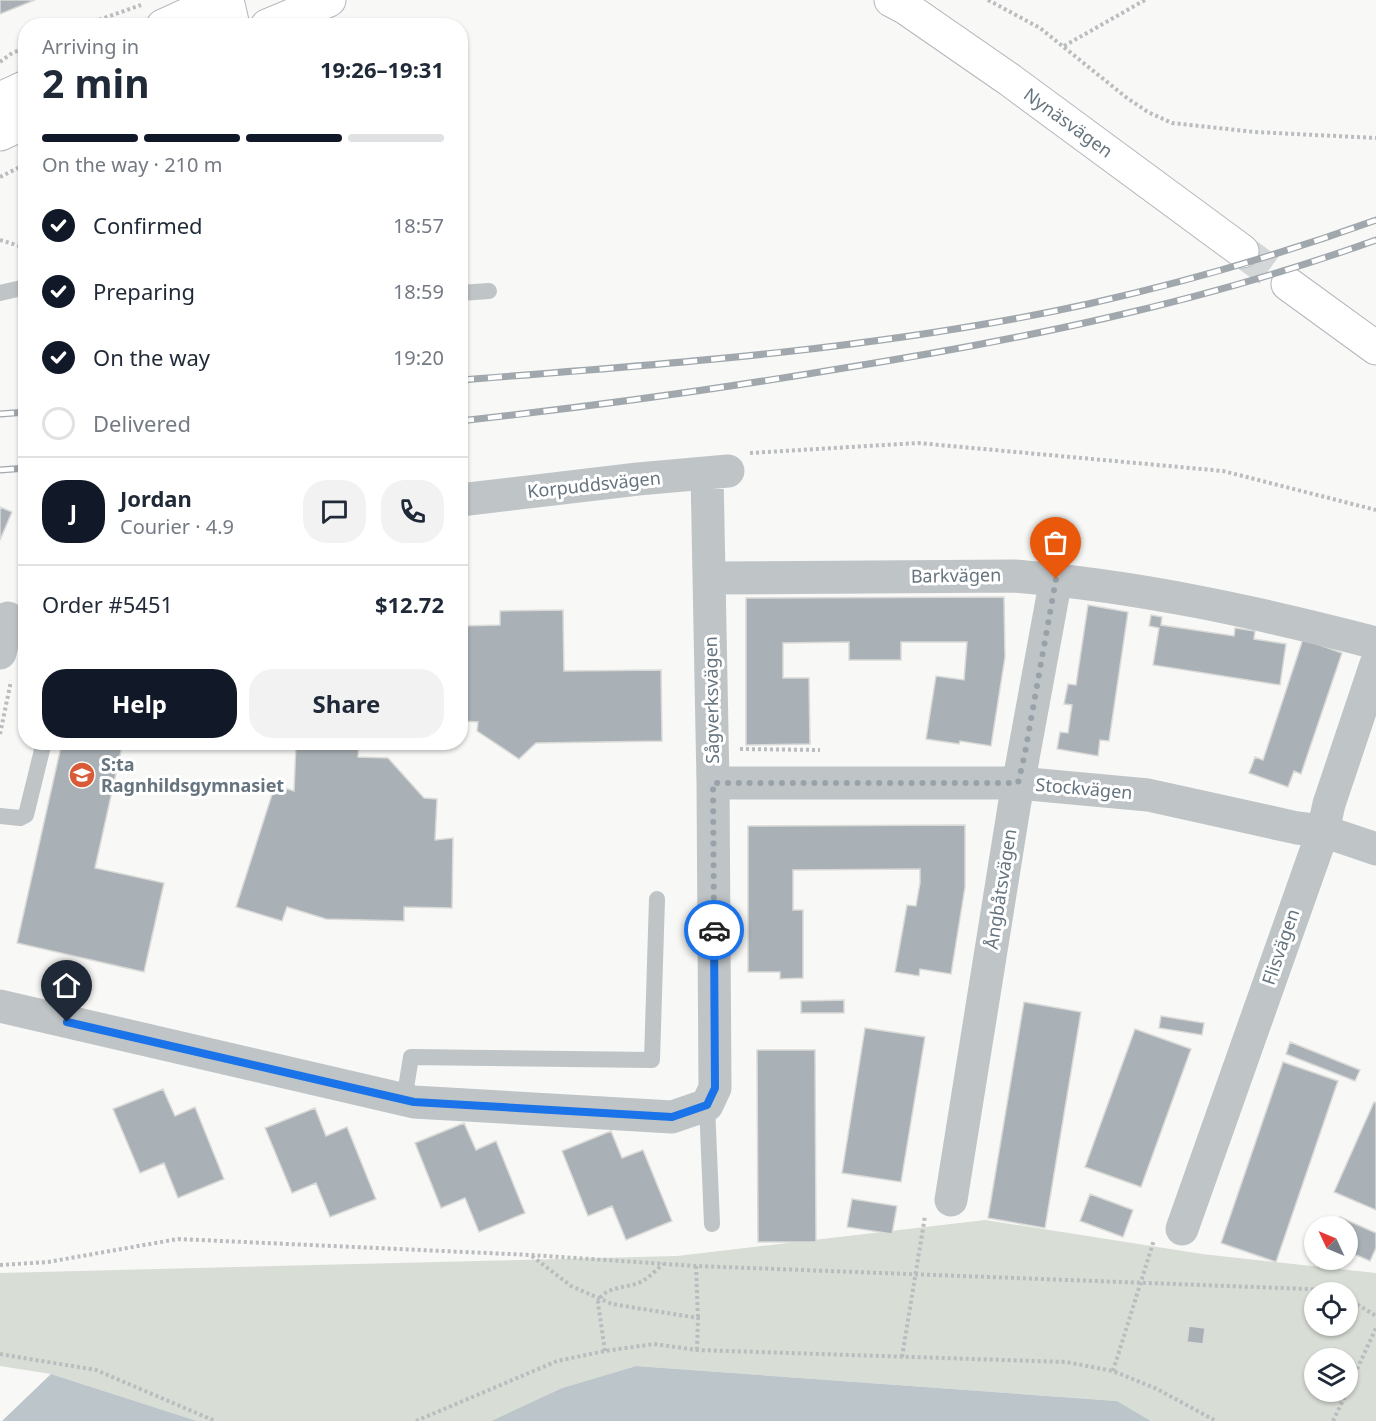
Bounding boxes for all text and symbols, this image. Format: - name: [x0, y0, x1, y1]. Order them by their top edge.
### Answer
- text: Arriving in: [42, 33, 139, 60]
- text: 19:26–19:31: [320, 54, 444, 84]
- text: 2 min: [42, 56, 149, 109]
- street label: Nynäsvägen: [1019, 82, 1118, 163]
- text: On the way · 210 m: [42, 151, 222, 178]
- icon: check: [42, 209, 75, 242]
- text: Confirmed: [93, 210, 203, 240]
- text: 18:57: [393, 212, 444, 239]
- icon: check: [42, 275, 75, 308]
- text: Preparing: [93, 276, 195, 306]
- text: 18:59: [393, 278, 444, 305]
- icon: check: [42, 341, 75, 374]
- text: On the way: [93, 342, 210, 372]
- text: 19:20: [393, 344, 444, 371]
- text: Delivered: [93, 408, 191, 438]
- street label: Korpuddsvägen: [526, 465, 662, 503]
- button: chat: [303, 480, 366, 543]
- button: phone: [381, 480, 444, 543]
- text: Jordan: [120, 483, 192, 513]
- text: J: [70, 496, 77, 526]
- text: Courier · 4.9: [120, 513, 234, 540]
- pin: [1030, 517, 1081, 579]
- icon: bag: [1039, 526, 1072, 559]
- street label: Barkvägen: [911, 562, 1001, 588]
- text: Order #5451: [42, 589, 173, 619]
- text: $12.72: [375, 589, 444, 619]
- street label: Sågverksvägen: [698, 636, 724, 764]
- button: Help: [42, 669, 237, 738]
- button: Share: [249, 669, 444, 738]
- place label: S:ta Ragnhildsgymnasiet: [101, 752, 284, 797]
- school or university icon: S:ta Ragnhildsgymnasiet: [67, 760, 97, 790]
- street label: Stockvägen: [1035, 772, 1134, 804]
- street label: Ångbåtsvägen: [979, 827, 1021, 951]
- courier: [684, 900, 744, 960]
- street label: Flisvägen: [1256, 905, 1304, 988]
- icon: car: [698, 914, 731, 947]
- pin: [41, 960, 92, 1022]
- icon: home: [50, 969, 83, 1002]
- north arrow: [1304, 1216, 1358, 1270]
- map controls: [1304, 1216, 1358, 1402]
- button: locate: [1304, 1282, 1358, 1336]
- button: layers: [1304, 1348, 1358, 1402]

